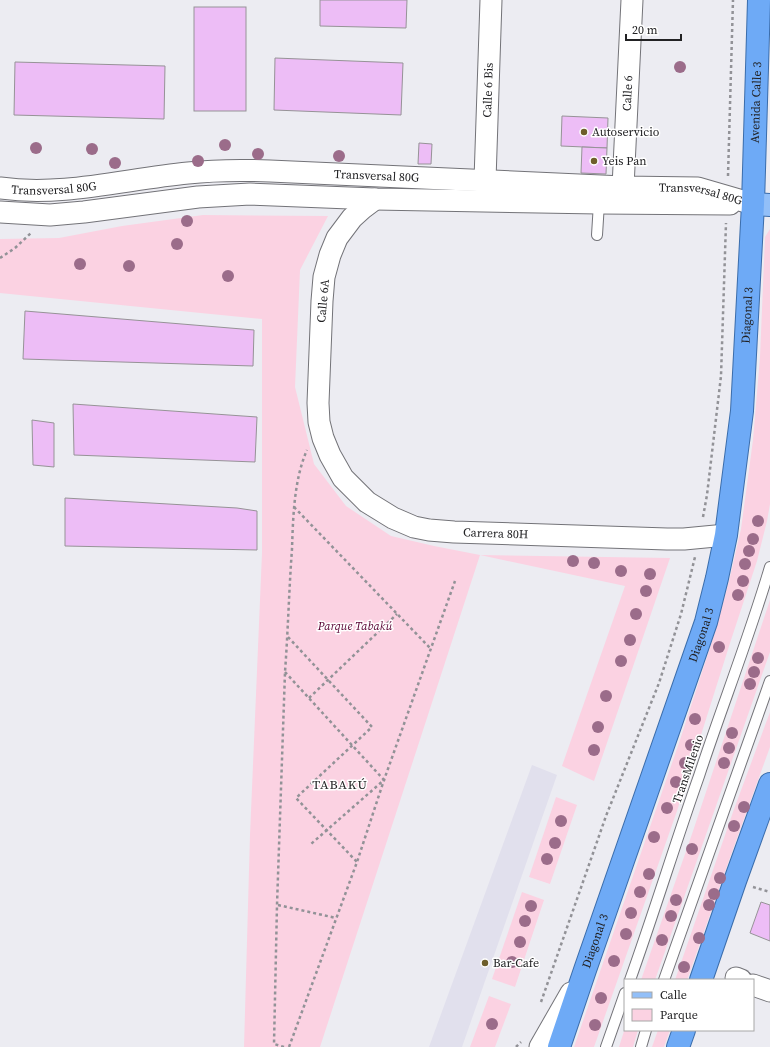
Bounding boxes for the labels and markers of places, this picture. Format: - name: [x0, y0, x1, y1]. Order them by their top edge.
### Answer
- place label: Autoservicio: [592, 124, 660, 140]
- marker: Autoservicio: [579, 127, 589, 137]
- place label: Yeis Pan: [602, 153, 647, 169]
- marker: Yeis Pan: [589, 156, 599, 166]
- place label: Bar-Cafe: [493, 955, 539, 971]
- marker: Bar-Cafe: [480, 958, 490, 968]

